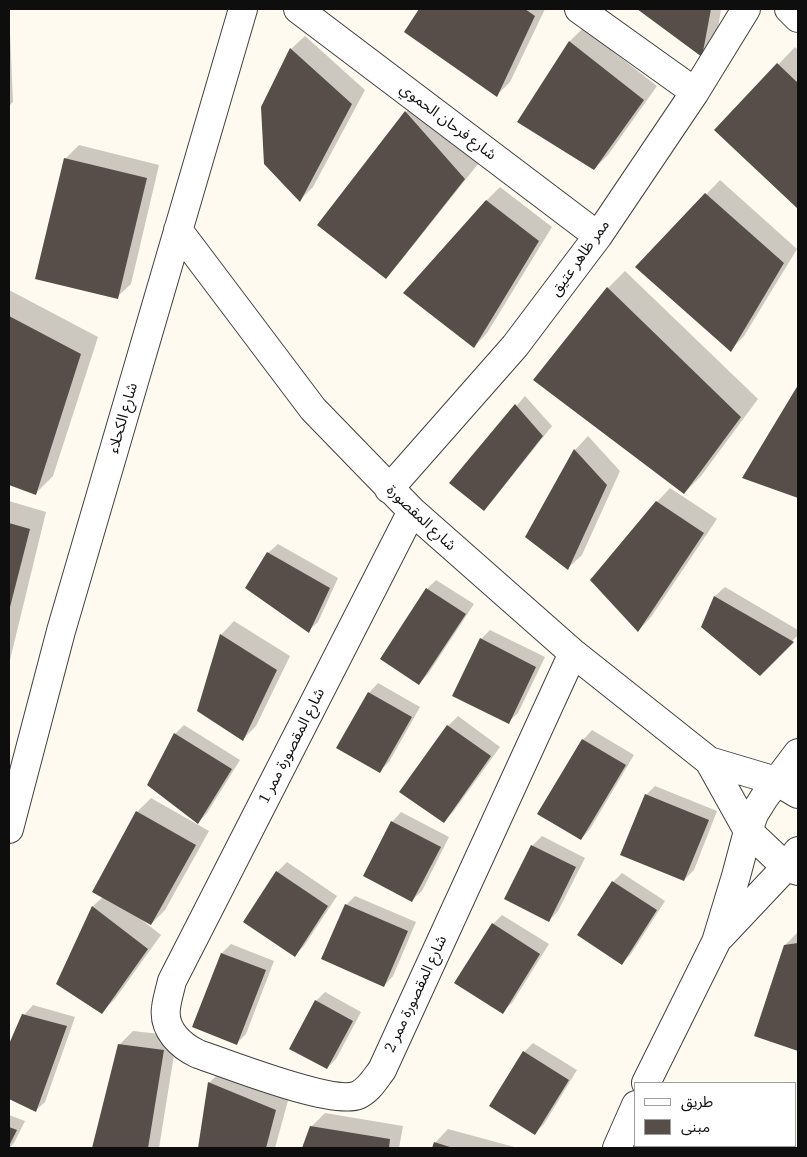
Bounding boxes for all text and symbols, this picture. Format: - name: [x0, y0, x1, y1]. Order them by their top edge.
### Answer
- street label: شارع فرحان الحموي: [396, 80, 500, 164]
- street label: ممر ظاهر عتيق: [546, 217, 614, 299]
- street label: شارع الكحلاء: [104, 381, 142, 455]
- street label: شارع المقصورة: [382, 481, 460, 555]
- street label: شارع المقصورة ممر 1: [255, 685, 329, 807]
- street label: شارع المقصورة ممر 2: [381, 933, 451, 1055]
- legend: [634, 1082, 797, 1147]
- text: طريق: [681, 1092, 713, 1111]
- text: مبنى: [681, 1117, 710, 1136]

